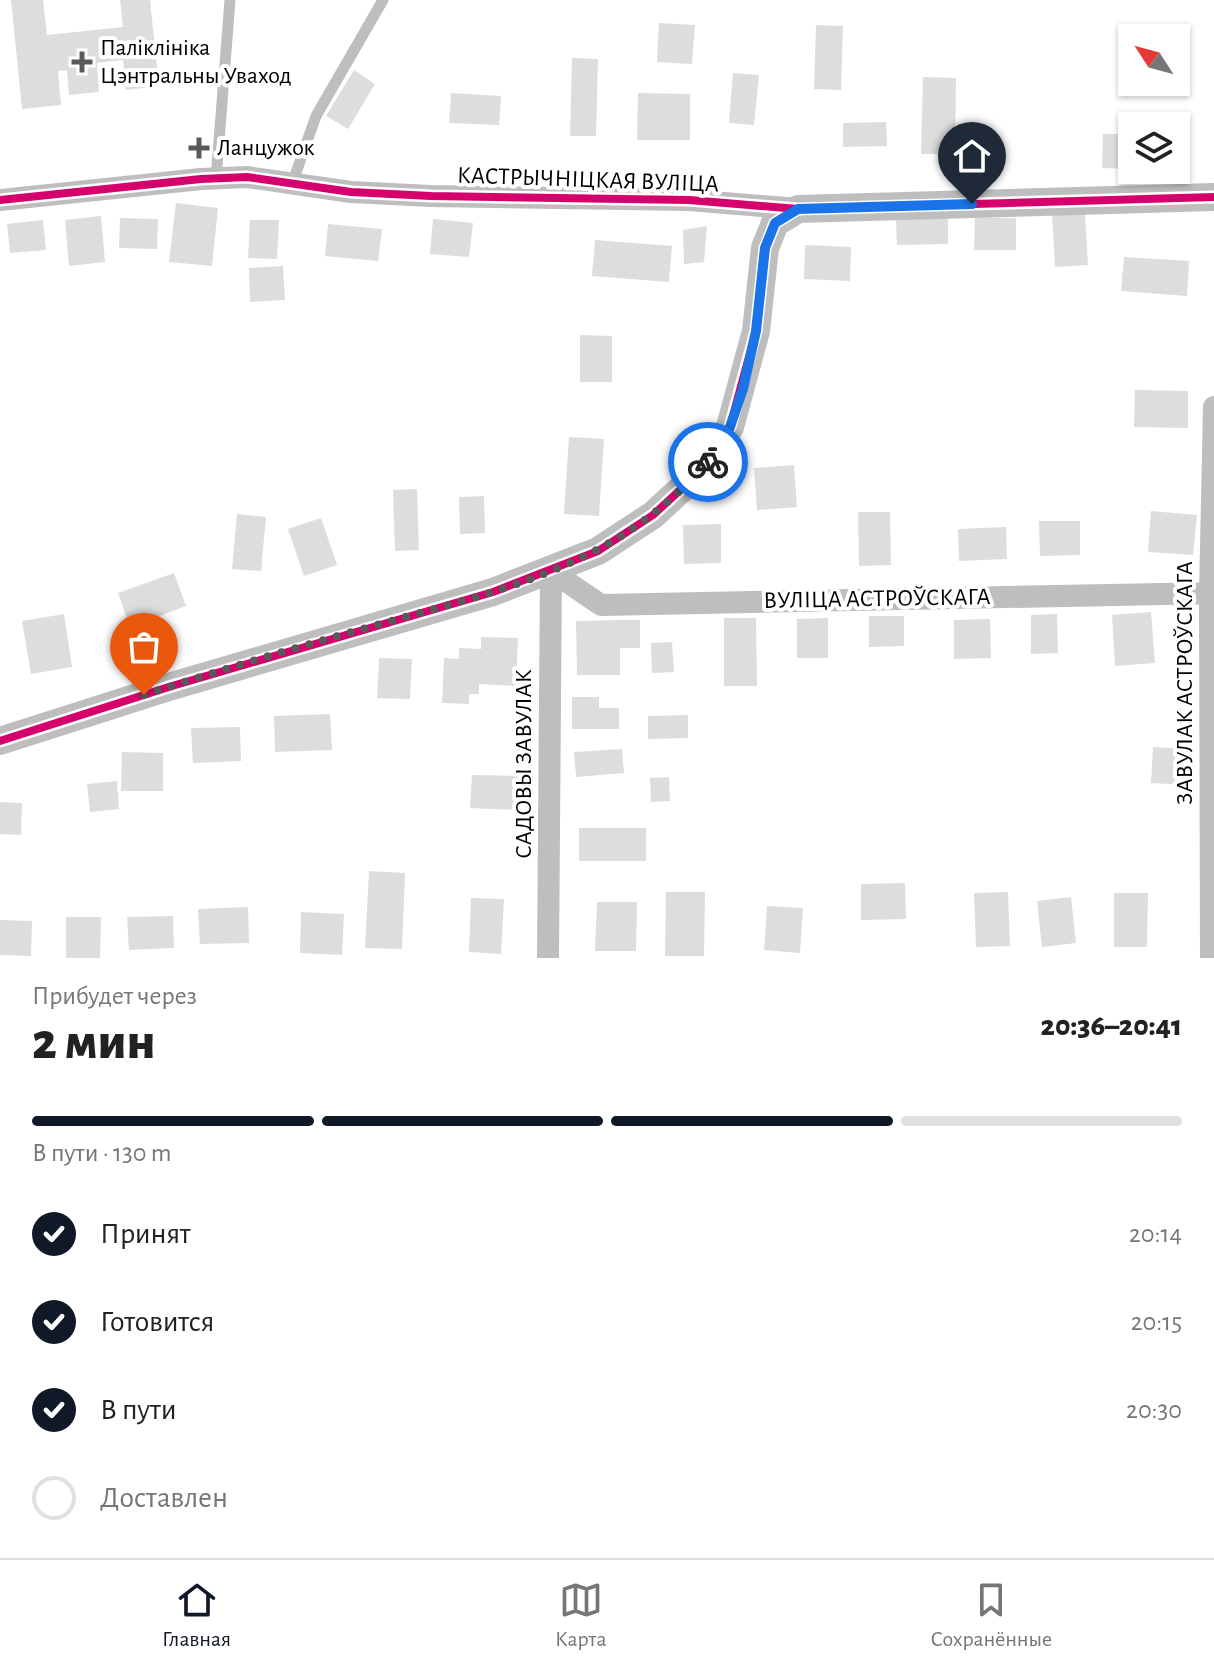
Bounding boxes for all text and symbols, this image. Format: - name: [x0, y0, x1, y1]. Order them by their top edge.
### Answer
- north arrow: [1118, 24, 1190, 96]
- map controls: [1118, 24, 1190, 184]
- place label: Паліклініка Цэнтральны Уваход: [100, 36, 292, 88]
- marker: Паліклініка Цэнтральны Уваход: [71, 51, 93, 73]
- button: layers: [1118, 112, 1190, 184]
- pin: [938, 122, 1006, 204]
- icon: home: [950, 134, 994, 178]
- place label: Ланцужок: [217, 136, 315, 160]
- marker: Ланцужок: [188, 137, 210, 159]
- street label: КАСТРЫЧНІЦКАЯ ВУЛІЦА: [457, 163, 719, 197]
- courier: [668, 422, 748, 502]
- icon: bike: [686, 440, 730, 484]
- street label: ЗАВУЛАК АСТРОЎСКАГА: [1173, 561, 1197, 805]
- street label: ВУЛІЦА АСТРОЎСКАГА: [763, 585, 991, 613]
- pin: [110, 613, 178, 695]
- icon: bag: [122, 625, 166, 669]
- street label: САДОВЫ ЗАВУЛАК: [512, 669, 536, 859]
- text: Прибудет через: [32, 983, 197, 1009]
- text: 20:36–20:41: [1041, 1011, 1182, 1041]
- text: 2 мин: [32, 1016, 156, 1068]
- text: В пути · 130 m: [32, 1140, 171, 1166]
- icon: check: [32, 1212, 76, 1256]
- text: Принят: [100, 1219, 191, 1249]
- text: 20:14: [1129, 1221, 1182, 1247]
- icon: check: [32, 1300, 76, 1344]
- text: Готовится: [100, 1307, 214, 1337]
- text: 20:15: [1131, 1309, 1182, 1335]
- icon: check: [32, 1388, 76, 1432]
- text: В пути: [100, 1395, 177, 1425]
- text: 20:30: [1126, 1397, 1182, 1423]
- text: Доставлен: [100, 1483, 228, 1513]
- tab: Главная: [162, 1578, 231, 1652]
- tab: Карта: [555, 1578, 607, 1652]
- tab: Сохранённые: [930, 1578, 1052, 1652]

